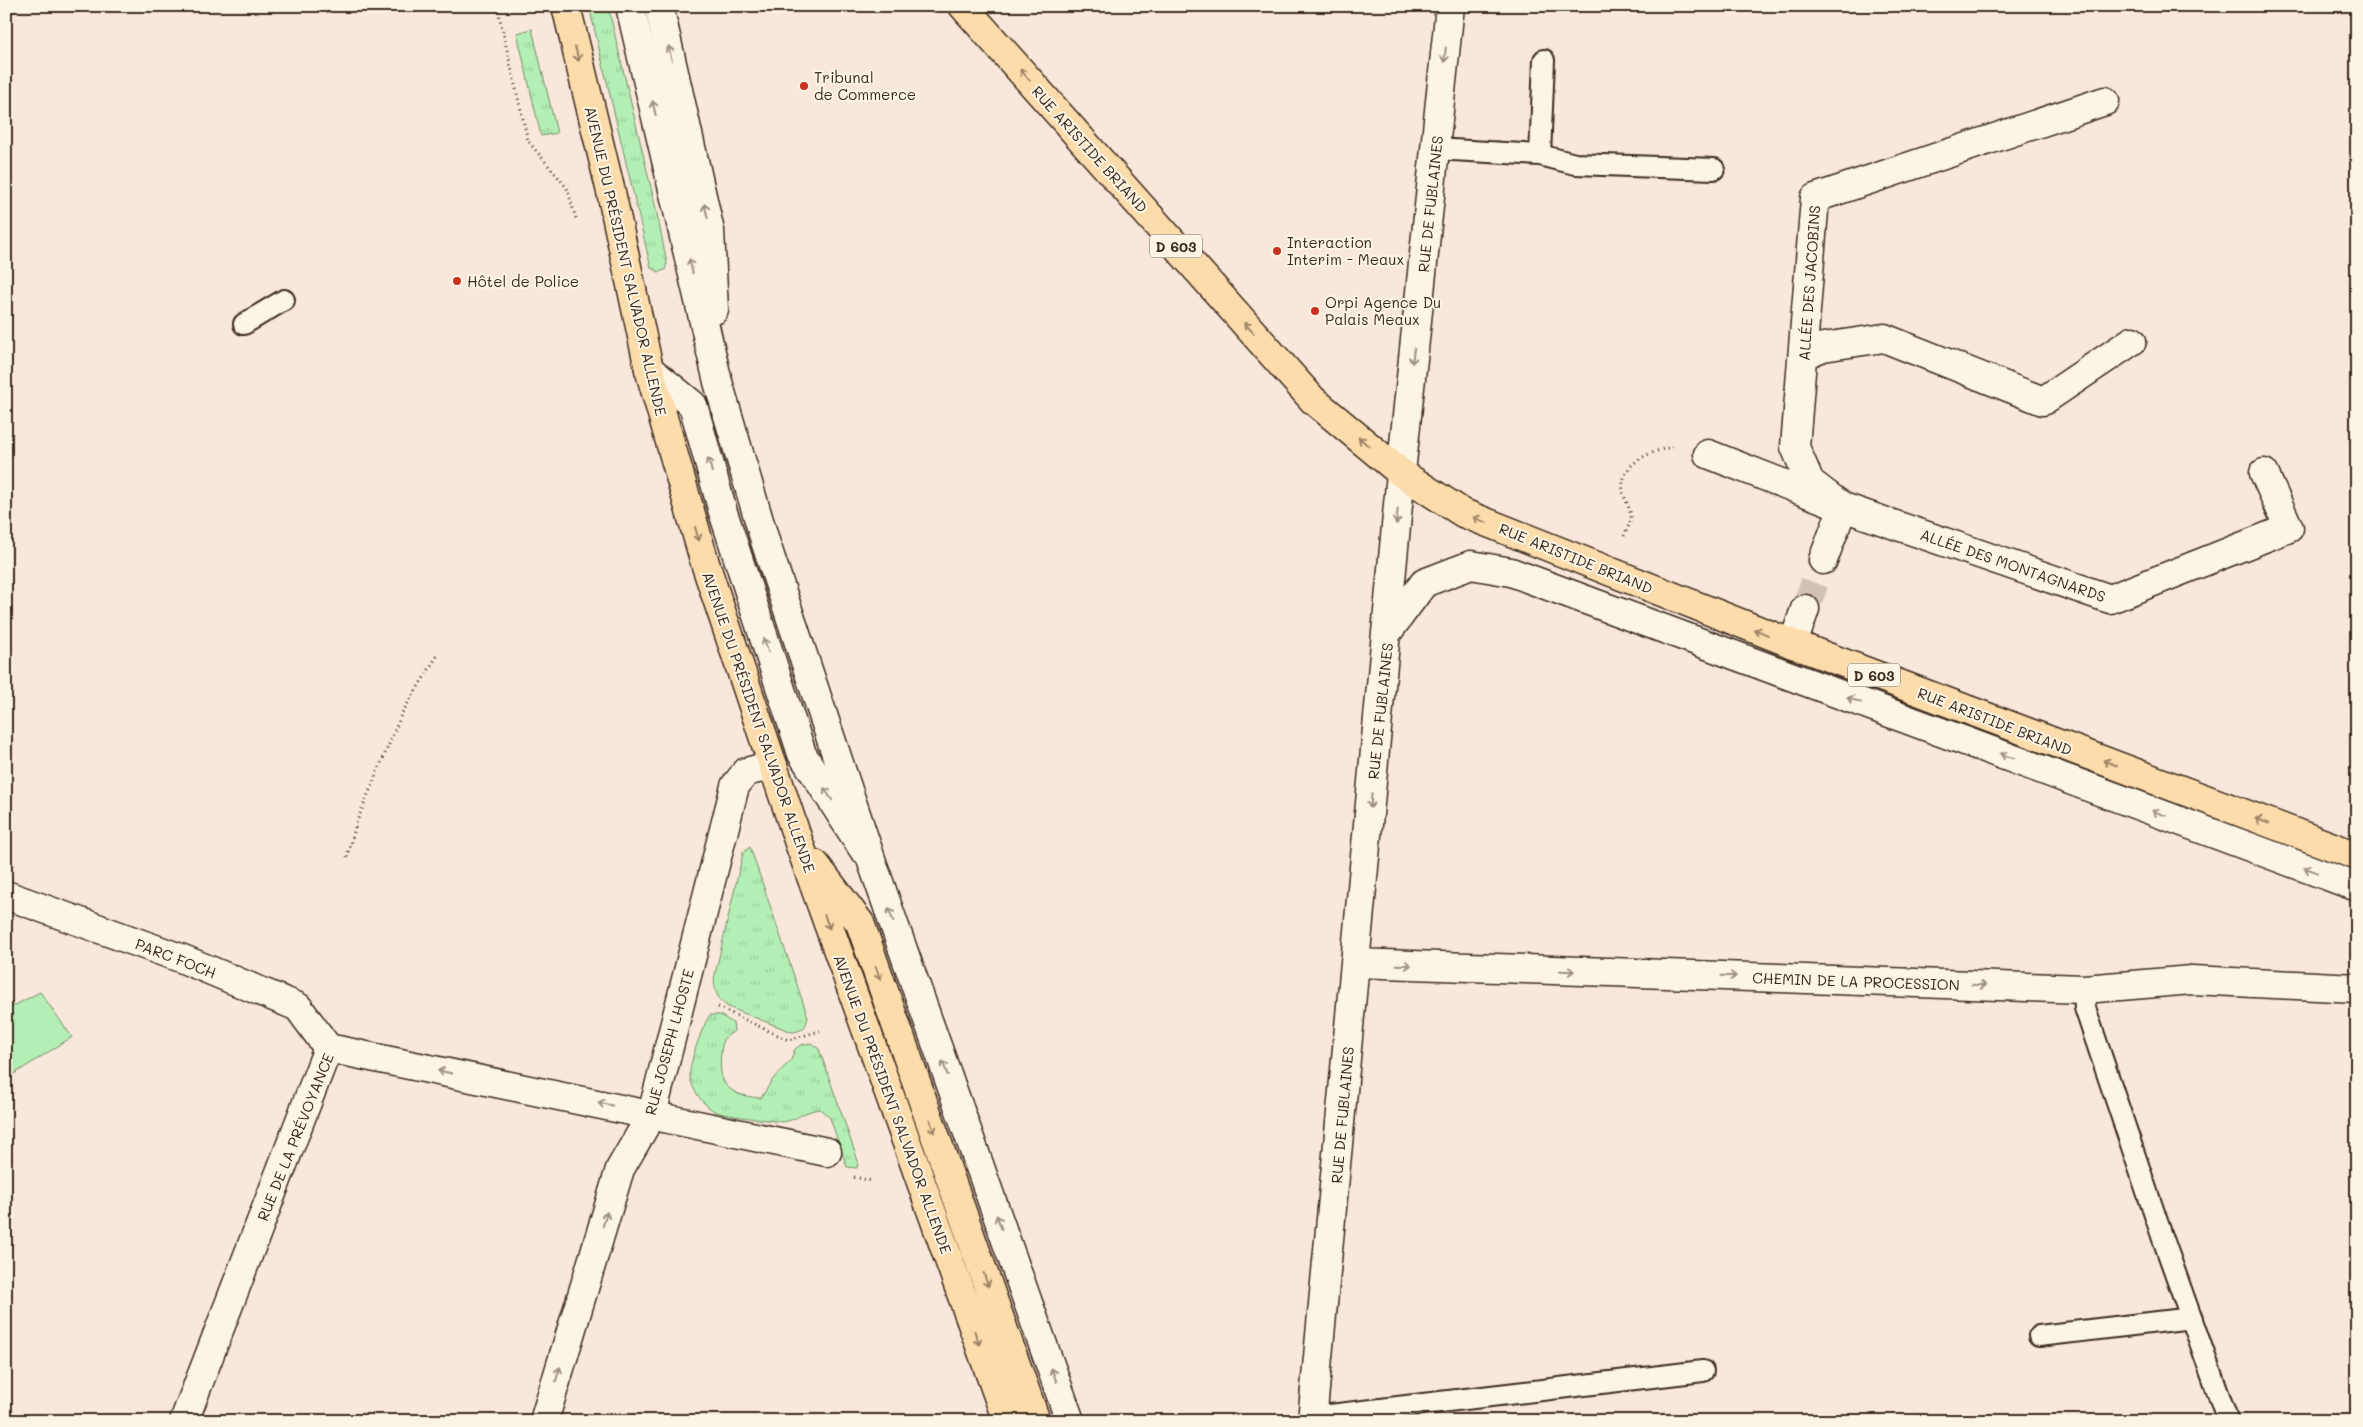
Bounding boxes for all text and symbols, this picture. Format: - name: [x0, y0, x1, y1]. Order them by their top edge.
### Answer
- one-way arrow: [573, 45, 582, 61]
- one-way arrow: [665, 45, 674, 61]
- one-way arrow: [1440, 46, 1450, 62]
- place label: Tribunal de Commerce: [814, 67, 916, 104]
- one-way arrow: [1019, 69, 1030, 82]
- marker: Tribunal de Commerce: [798, 80, 810, 92]
- street label: RUE ARISTIDE BRIAND: [1028, 81, 1152, 217]
- one-way arrow: [649, 100, 658, 116]
- street label: AVENUE DU PRÉSIDENT SALVADOR ALLENDE: [581, 104, 672, 418]
- street label: RUE DE FUBLAINES: [1413, 135, 1447, 273]
- one-way arrow: [701, 204, 710, 220]
- street label: ALLÉE DES JACOBINS: [1794, 204, 1824, 362]
- place label: Interaction Interim - Meaux: [1287, 232, 1405, 269]
- road number: D 603: [1150, 235, 1202, 258]
- marker: Interaction Interim - Meaux: [1271, 245, 1283, 257]
- one-way arrow: [686, 258, 695, 274]
- place label: Hôtel de Police: [467, 271, 579, 291]
- marker: Hôtel de Police: [451, 275, 463, 287]
- place label: Orpi Agence Du Palais Meaux: [1325, 292, 1441, 329]
- marker: Orpi Agence Du Palais Meaux: [1309, 305, 1321, 317]
- one-way arrow: [1243, 321, 1254, 334]
- one-way arrow: [1408, 347, 1418, 363]
- one-way arrow: [1357, 436, 1370, 447]
- one-way arrow: [704, 457, 714, 473]
- one-way arrow: [1393, 509, 1402, 525]
- one-way arrow: [1473, 515, 1488, 524]
- street label: RUE ARISTIDE BRIAND: [1496, 518, 1656, 598]
- street label: ALLÉE DES MONTAGNARDS: [1918, 524, 2108, 606]
- one-way arrow: [693, 526, 703, 542]
- street label: AVENUE DU PRÉSIDENT SALVADOR ALLENDE: [698, 569, 820, 876]
- one-way arrow: [1754, 627, 1769, 636]
- one-way arrow: [761, 638, 770, 653]
- street label: RUE DE FUBLAINES: [1363, 642, 1397, 780]
- road number: D 603: [1848, 664, 1900, 686]
- street label: RUE ARISTIDE BRIAND: [1915, 682, 2075, 760]
- one-way arrow: [1847, 695, 1862, 704]
- one-way arrow: [1999, 751, 2015, 760]
- one-way arrow: [2103, 758, 2118, 768]
- one-way arrow: [822, 788, 832, 802]
- one-way arrow: [1366, 793, 1375, 809]
- one-way arrow: [2152, 808, 2167, 817]
- one-way arrow: [2255, 815, 2270, 825]
- one-way arrow: [2304, 865, 2319, 874]
- one-way arrow: [886, 908, 895, 924]
- one-way arrow: [823, 914, 832, 929]
- street label: PARC FOCH: [133, 933, 219, 983]
- street label: AVENUE DU PRÉSIDENT SALVADOR ALLENDE: [829, 951, 957, 1257]
- one-way arrow: [1396, 960, 1412, 970]
- one-way arrow: [874, 965, 883, 980]
- street label: RUE JOSEPH LHOSTE: [640, 966, 698, 1117]
- one-way arrow: [1559, 966, 1575, 975]
- street label: CHEMIN DE LA PROCESSION: [1752, 967, 1960, 995]
- one-way arrow: [1721, 972, 1737, 981]
- one-way arrow: [1971, 981, 1987, 990]
- street label: RUE DE FUBLAINES: [1326, 1046, 1358, 1184]
- street label: RUE DE LA PRÉVOYANCE: [252, 1050, 338, 1224]
- one-way arrow: [940, 1061, 949, 1077]
- one-way arrow: [438, 1067, 454, 1076]
- one-way arrow: [597, 1099, 613, 1108]
- one-way arrow: [928, 1118, 937, 1134]
- one-way arrow: [601, 1211, 611, 1227]
- one-way arrow: [994, 1214, 1003, 1230]
- one-way arrow: [982, 1271, 991, 1287]
- one-way arrow: [973, 1330, 982, 1345]
- one-way arrow: [554, 1366, 564, 1382]
- one-way arrow: [1049, 1368, 1058, 1383]

